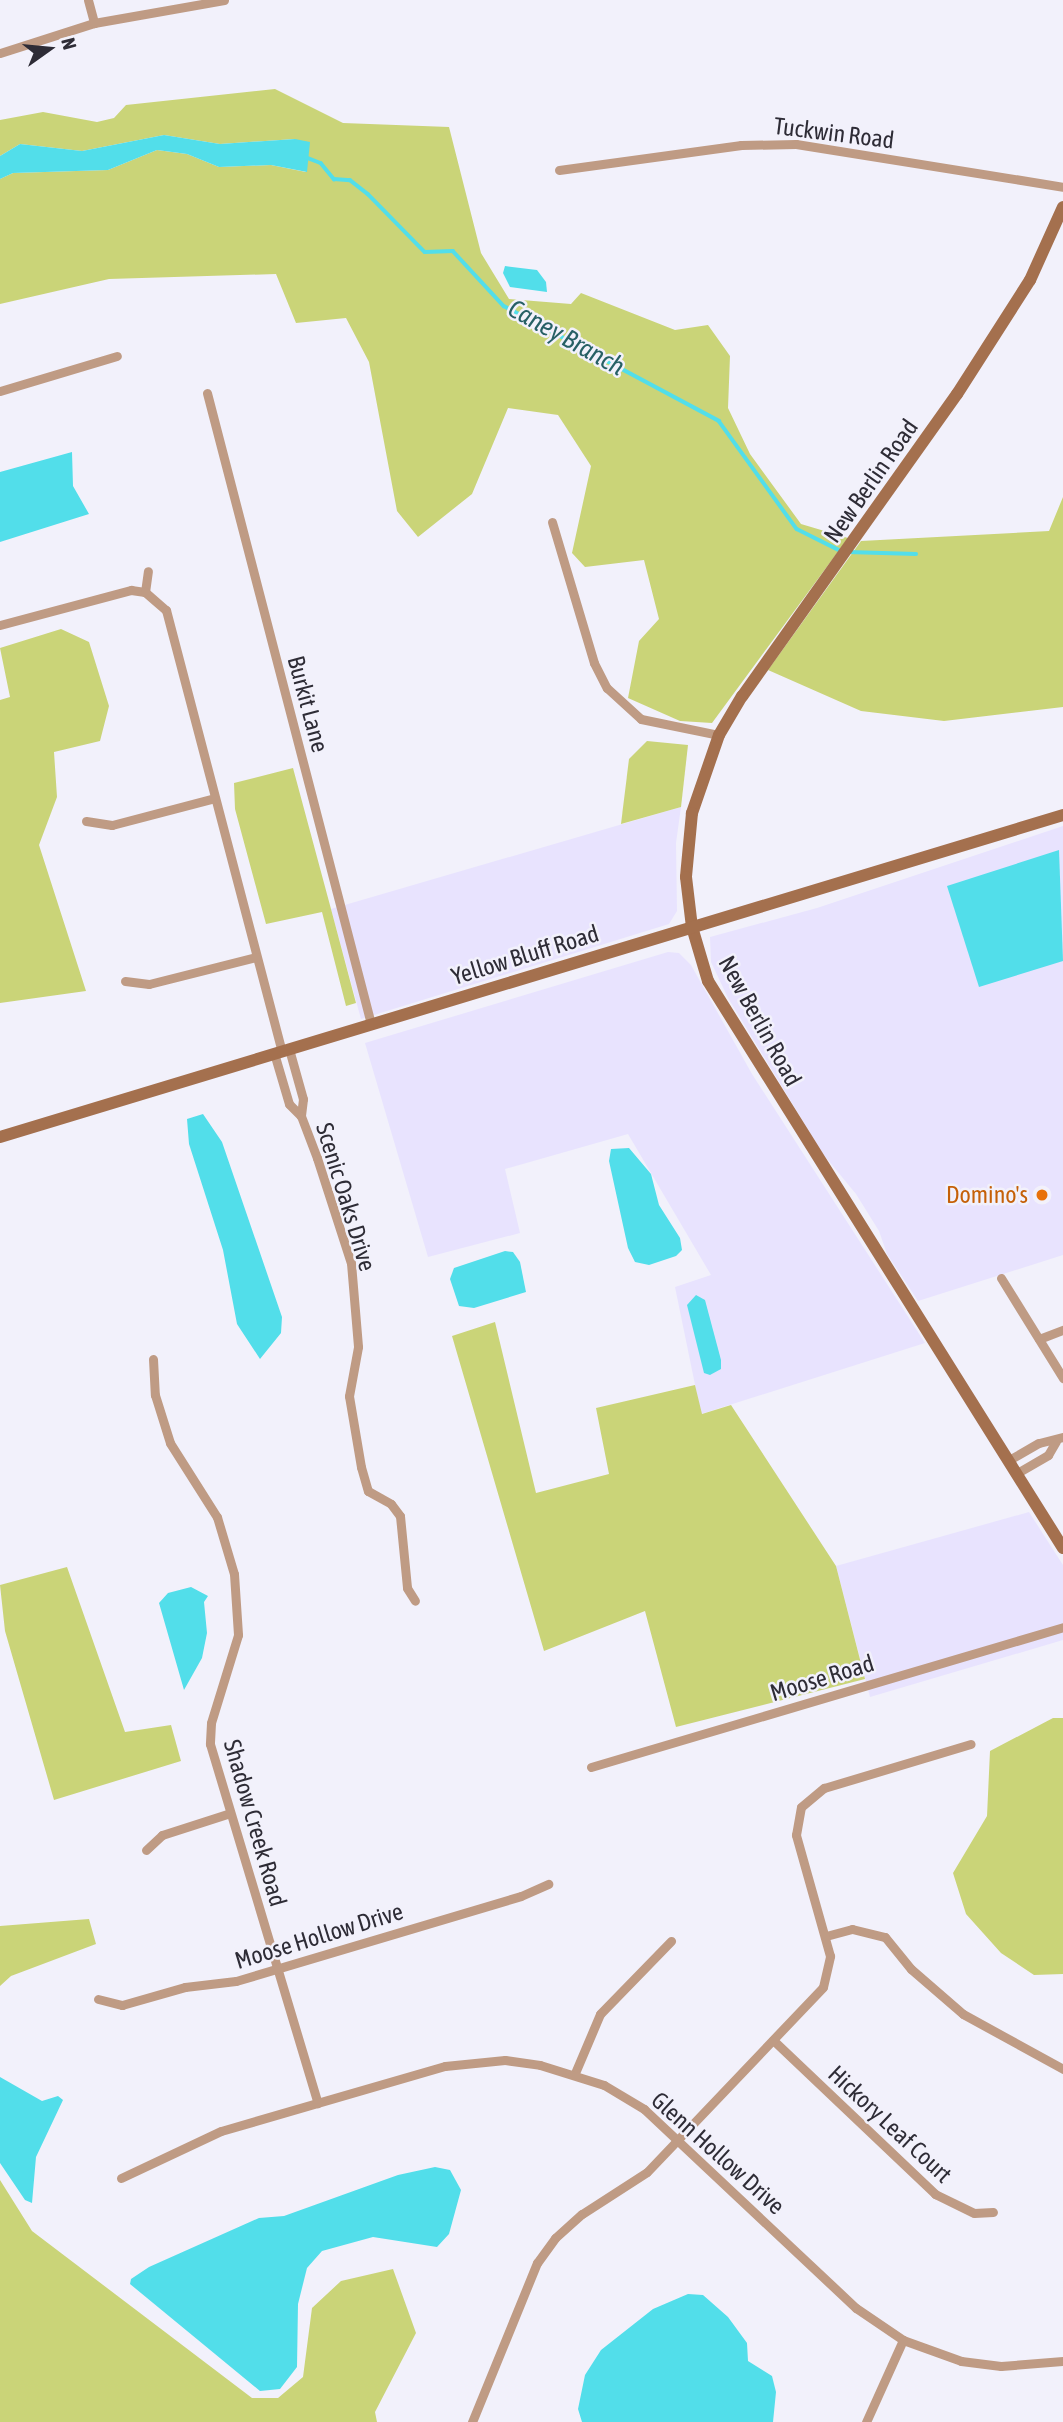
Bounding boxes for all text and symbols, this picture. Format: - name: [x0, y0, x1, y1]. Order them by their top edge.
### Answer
- north arrow: [14, 14, 84, 84]
- text: N: [57, 35, 81, 52]
- street label: Tuckwin Road: [772, 111, 896, 155]
- water label: Caney Branch: [502, 293, 630, 383]
- street label: New Berlin Road: [818, 414, 924, 548]
- street label: Burkit Lane: [281, 653, 335, 755]
- street label: Yellow Bluff Road: [448, 919, 602, 991]
- street label: New Berlin Road: [712, 951, 808, 1091]
- street label: Scenic Oaks Drive: [310, 1120, 382, 1274]
- place label: Domino's: [946, 1181, 1028, 1209]
- marker: Domino's: [1034, 1187, 1050, 1203]
- street label: Moose Road: [767, 1649, 877, 1707]
- street label: Shadow Creek Road: [217, 1736, 293, 1910]
- street label: Moose Hollow Drive: [231, 1897, 407, 1975]
- street label: Hickory Leaf Court: [822, 2059, 958, 2189]
- street label: Glenn Hollow Drive: [645, 2086, 791, 2220]

